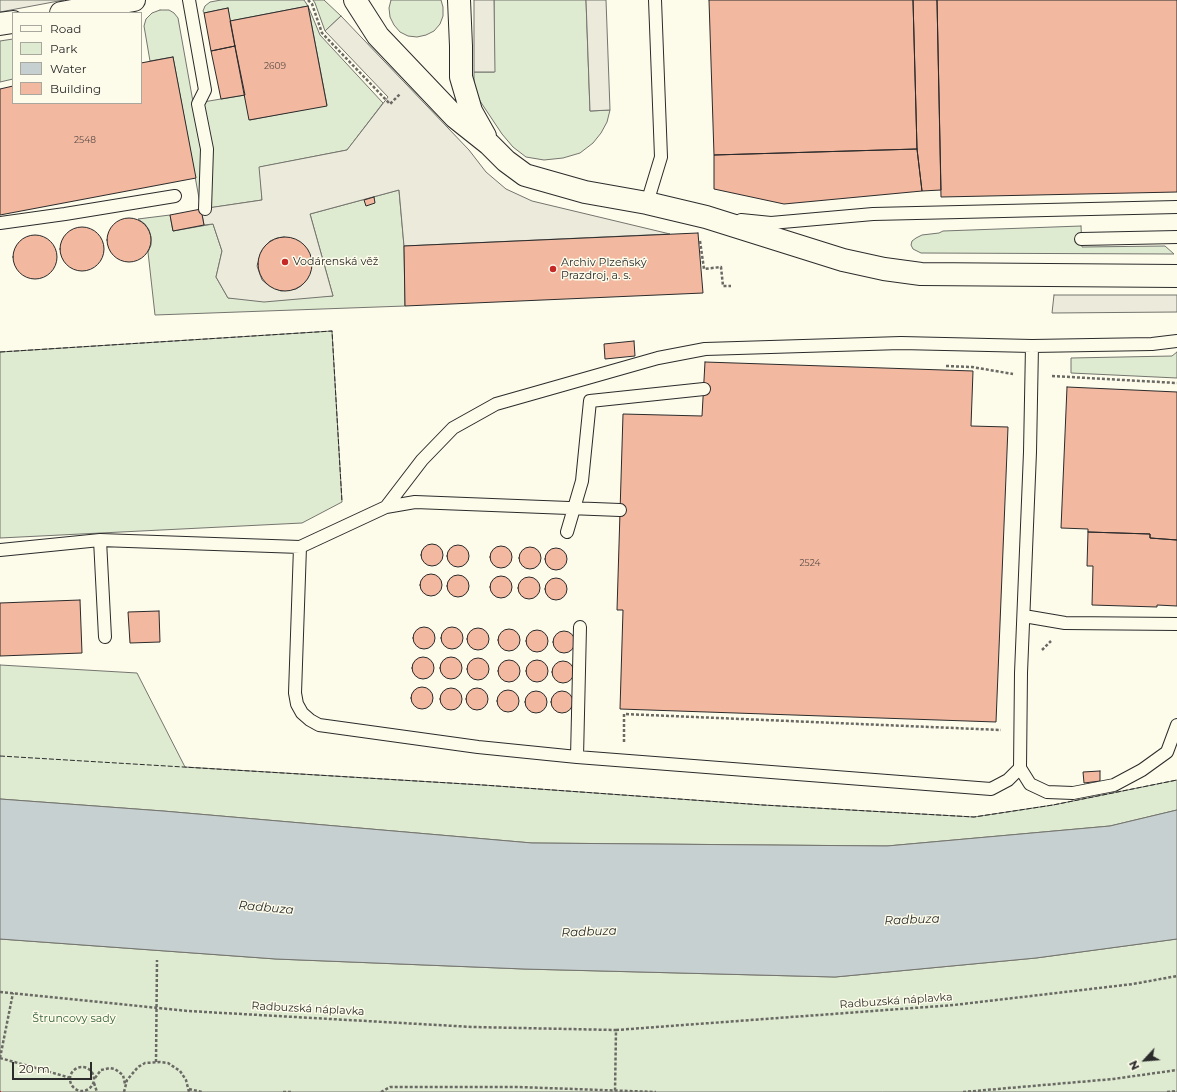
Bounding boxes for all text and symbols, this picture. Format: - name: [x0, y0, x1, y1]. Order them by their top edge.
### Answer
- legend: [12, 12, 142, 104]
- text: Road: [50, 21, 81, 36]
- text: Park: [50, 41, 77, 56]
- text: Water: [50, 61, 86, 76]
- house number: 2609: [264, 61, 286, 71]
- text: Building: [50, 81, 101, 96]
- house number: 2548: [74, 135, 96, 145]
- place label: Vodárenská věž: [293, 255, 378, 269]
- place label: Archiv Plzeňský Prazdroj, a. s.: [561, 256, 647, 282]
- marker: Vodárenská věž: [280, 257, 290, 267]
- marker: Archiv Plzeňský Prazdroj, a. s.: [548, 264, 558, 274]
- house number: 2524: [799, 558, 821, 568]
- water label: Radbuza: [238, 898, 294, 918]
- water label: Radbuza: [884, 912, 940, 928]
- water label: Radbuza: [561, 924, 617, 940]
- street label: Radbuzská náplavka: [839, 990, 953, 1012]
- street label: Radbuzská náplavka: [251, 999, 365, 1019]
- park label: Štruncovy sady: [32, 1012, 116, 1026]
- north arrow: [1125, 1040, 1165, 1080]
- scale bar: [14, 1054, 94, 1080]
- text: N: [1126, 1058, 1142, 1072]
- text: 20 m: [19, 1061, 50, 1076]

